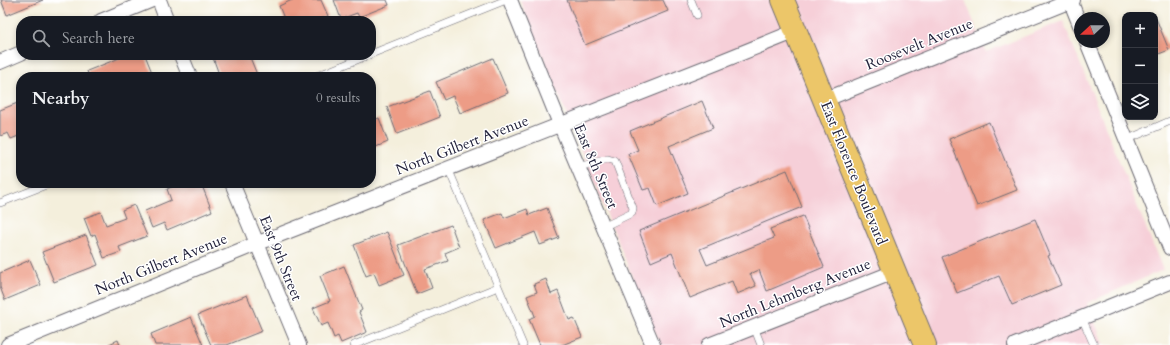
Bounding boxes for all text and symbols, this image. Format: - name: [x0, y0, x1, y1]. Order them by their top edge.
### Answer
- north arrow: [1074, 12, 1110, 48]
- map controls: [1122, 12, 1158, 120]
- button: +: [1122, 12, 1158, 48]
- street label: Roosevelt Avenue: [862, 13, 976, 75]
- search box: [16, 16, 376, 60]
- icon: search: [30, 27, 52, 49]
- text: Search here: [62, 28, 135, 48]
- button: −: [1122, 48, 1158, 84]
- button: layers: [1122, 84, 1158, 120]
- text: Nearby: [32, 87, 89, 110]
- text: 0 results: [316, 89, 360, 107]
- street label: East Florence Boulevard: [816, 98, 892, 248]
- street label: North Gilbert Avenue: [393, 110, 532, 180]
- street label: East 8th Street: [569, 121, 623, 212]
- street label: East 9th Street: [255, 212, 307, 304]
- street label: North Gilbert Avenue: [92, 228, 230, 300]
- street label: North Lehmberg Avenue: [716, 253, 874, 333]

